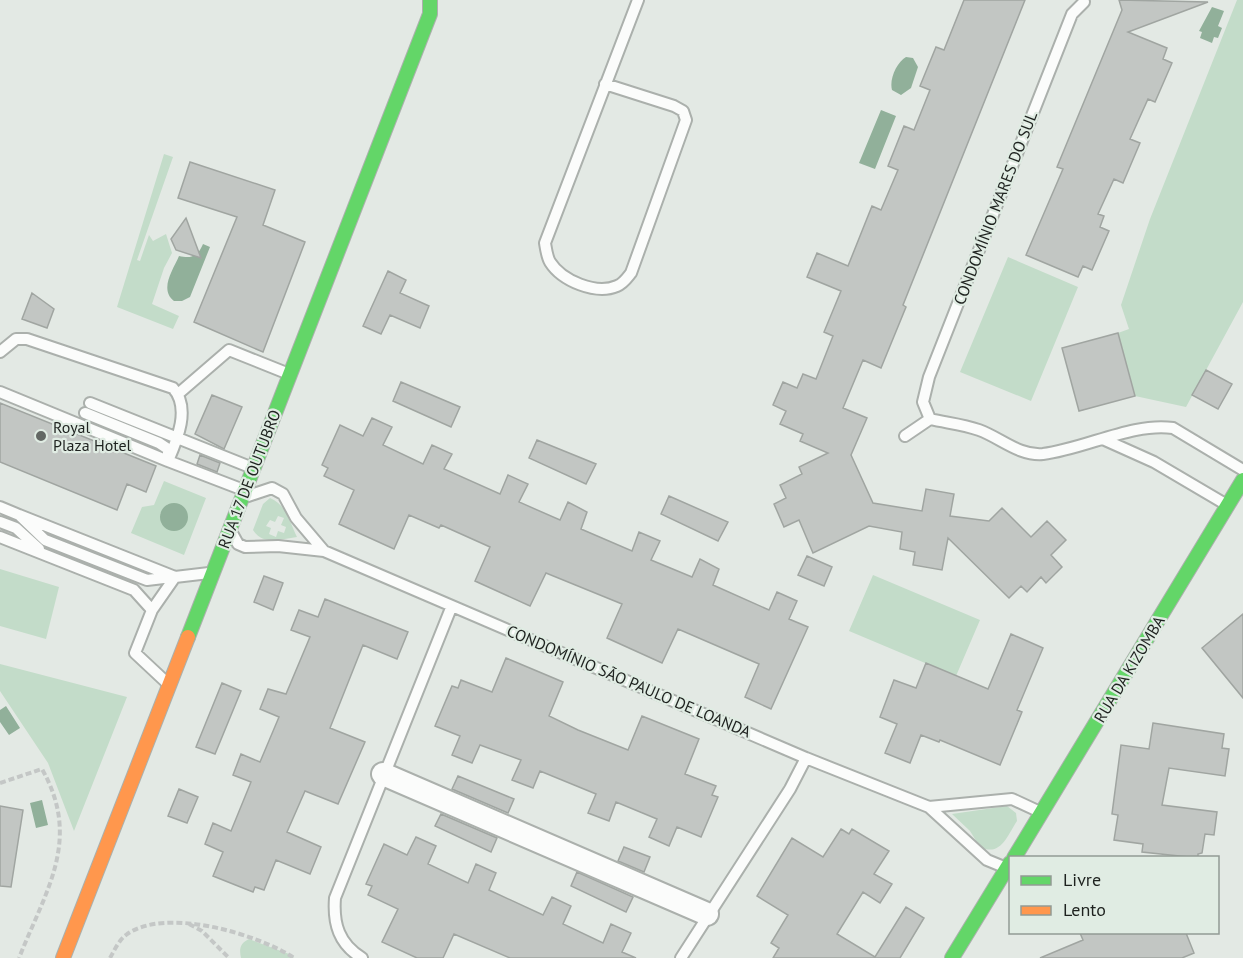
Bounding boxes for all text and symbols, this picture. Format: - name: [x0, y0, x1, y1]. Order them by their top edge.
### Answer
- street label: CONDOMÍNIO MARES DO SUL: [949, 108, 1041, 308]
- street label: RUA 17 DE OUTUBRO: [213, 407, 285, 551]
- place label: Royal Plaza Hotel: [53, 417, 132, 455]
- marker: Royal Plaza Hotel: [34, 429, 48, 443]
- street label: RUA DA KIZOMBA: [1089, 611, 1169, 726]
- street label: CONDOMÍNIO SÃO PAULO DE LOANDA: [504, 620, 755, 742]
- legend: [1009, 856, 1219, 934]
- text: Livre: [1063, 868, 1101, 891]
- text: Lento: [1063, 898, 1106, 921]

